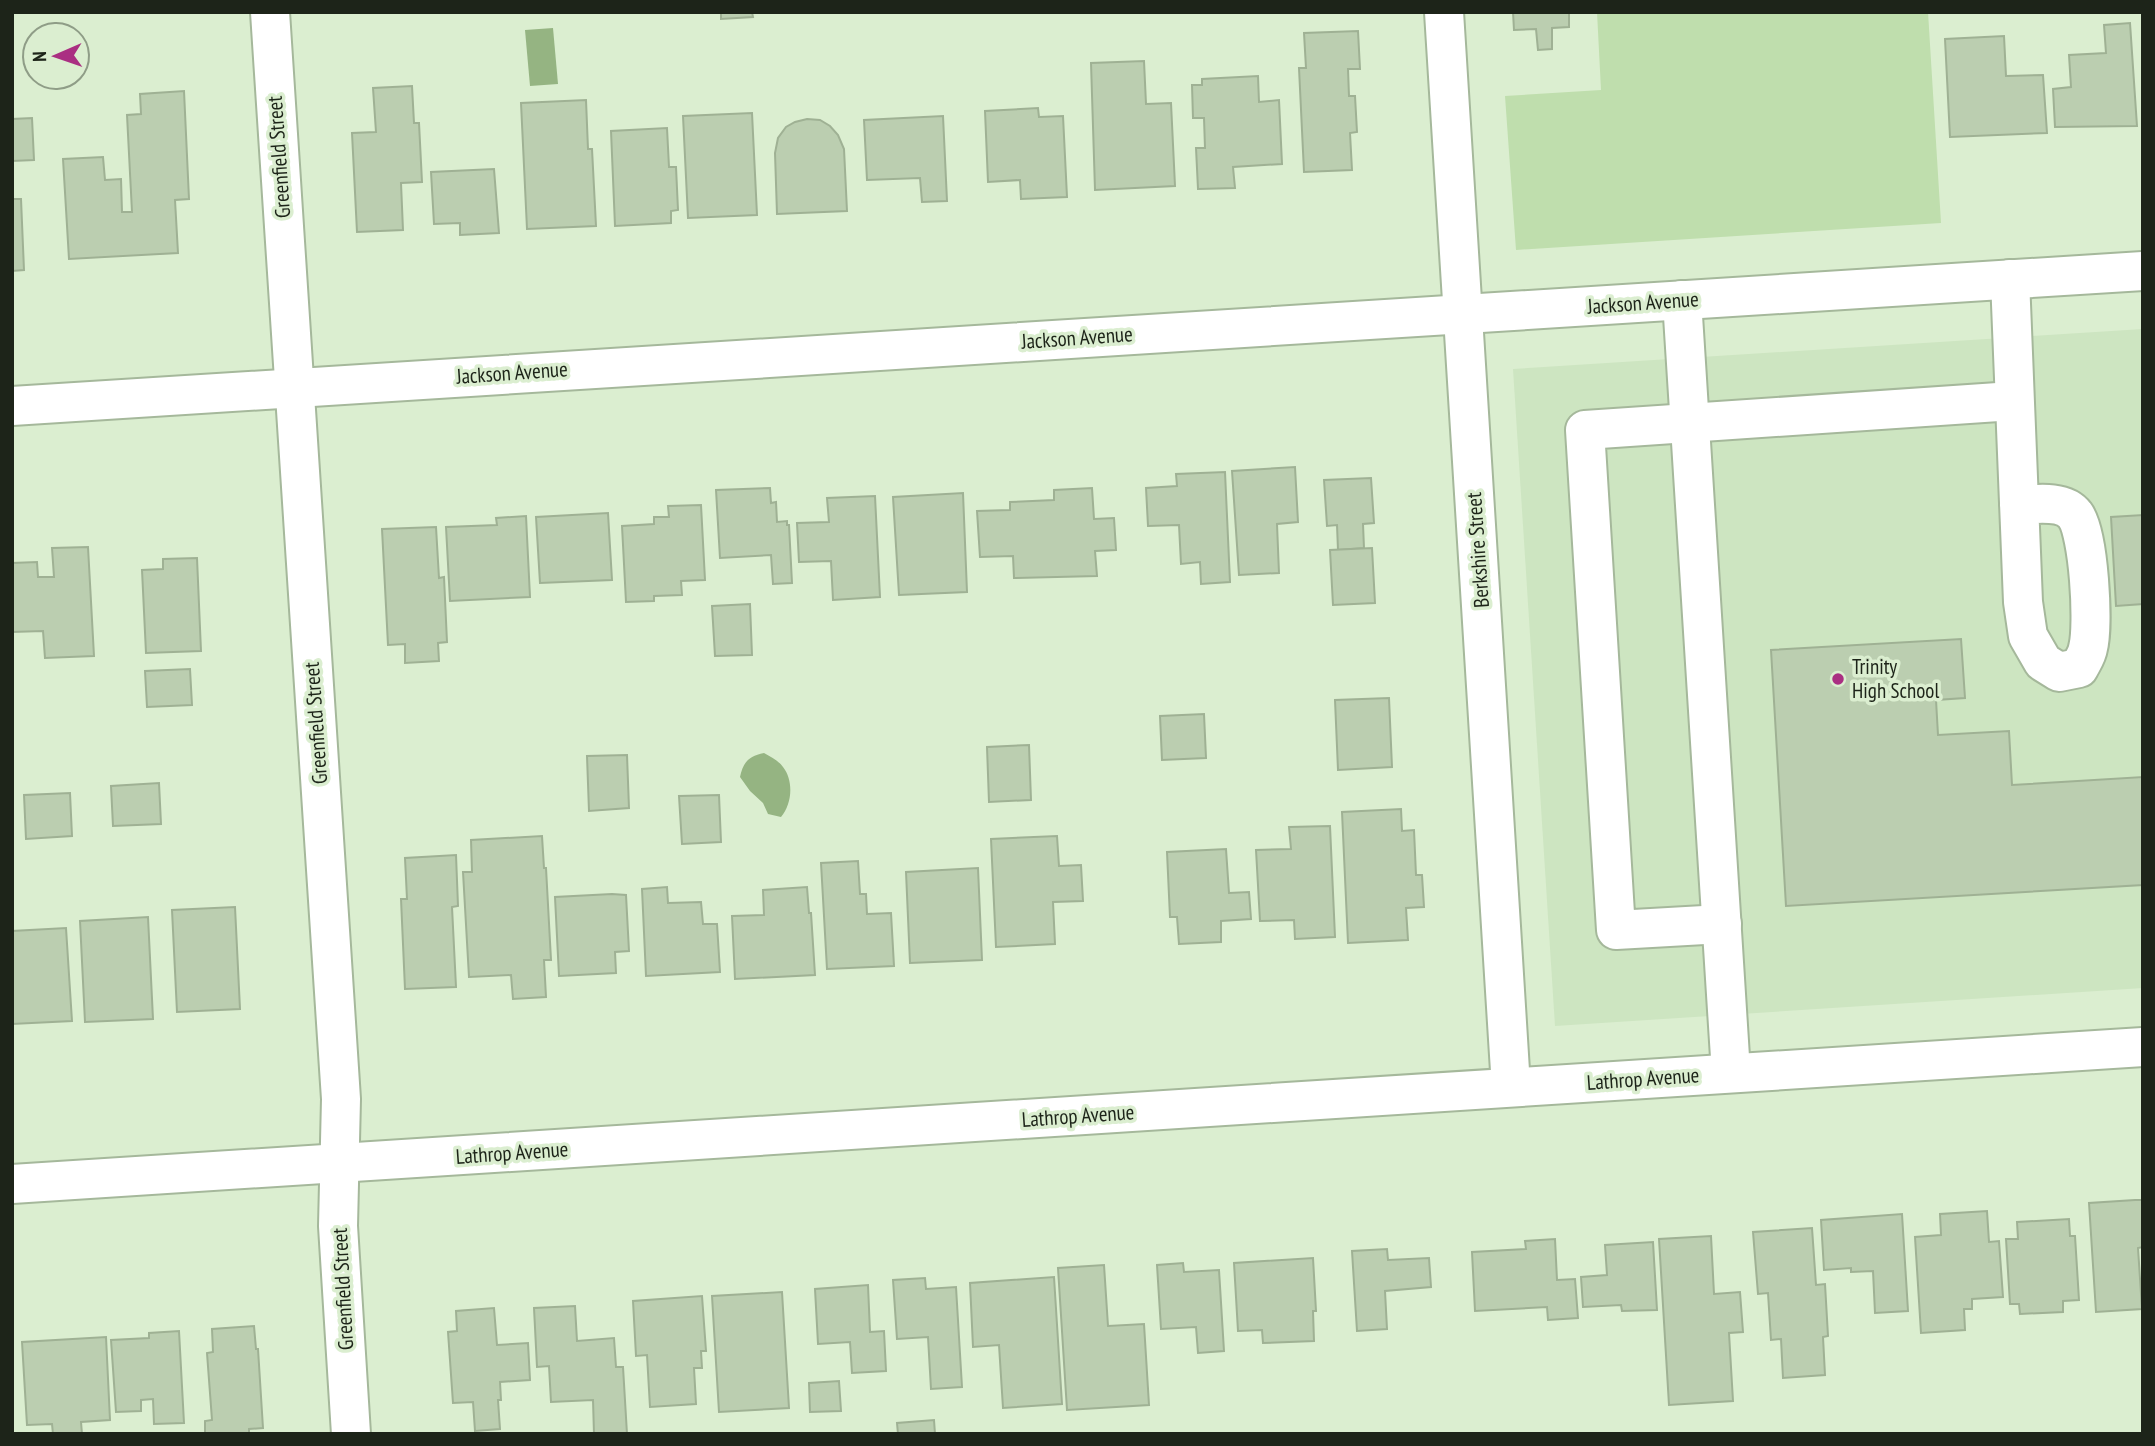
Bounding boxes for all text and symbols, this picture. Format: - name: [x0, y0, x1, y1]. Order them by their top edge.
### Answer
- north arrow: [21, 21, 91, 91]
- text: N: [27, 51, 51, 62]
- street label: Greenfield Street: [261, 95, 296, 219]
- street label: Jackson Avenue: [1585, 285, 1700, 320]
- street label: Jackson Avenue: [1019, 320, 1134, 355]
- street label: Jackson Avenue: [454, 355, 569, 390]
- street label: Berkshire Street: [1460, 491, 1495, 609]
- place label: Trinity High School: [1852, 653, 1939, 704]
- street label: Greenfield Street: [298, 661, 333, 785]
- marker: Trinity High School: [1830, 671, 1846, 687]
- street label: Lathrop Avenue: [1586, 1061, 1700, 1096]
- street label: Lathrop Avenue: [1021, 1098, 1135, 1133]
- street label: Lathrop Avenue: [455, 1135, 569, 1170]
- street label: Greenfield Street: [326, 1227, 359, 1351]

